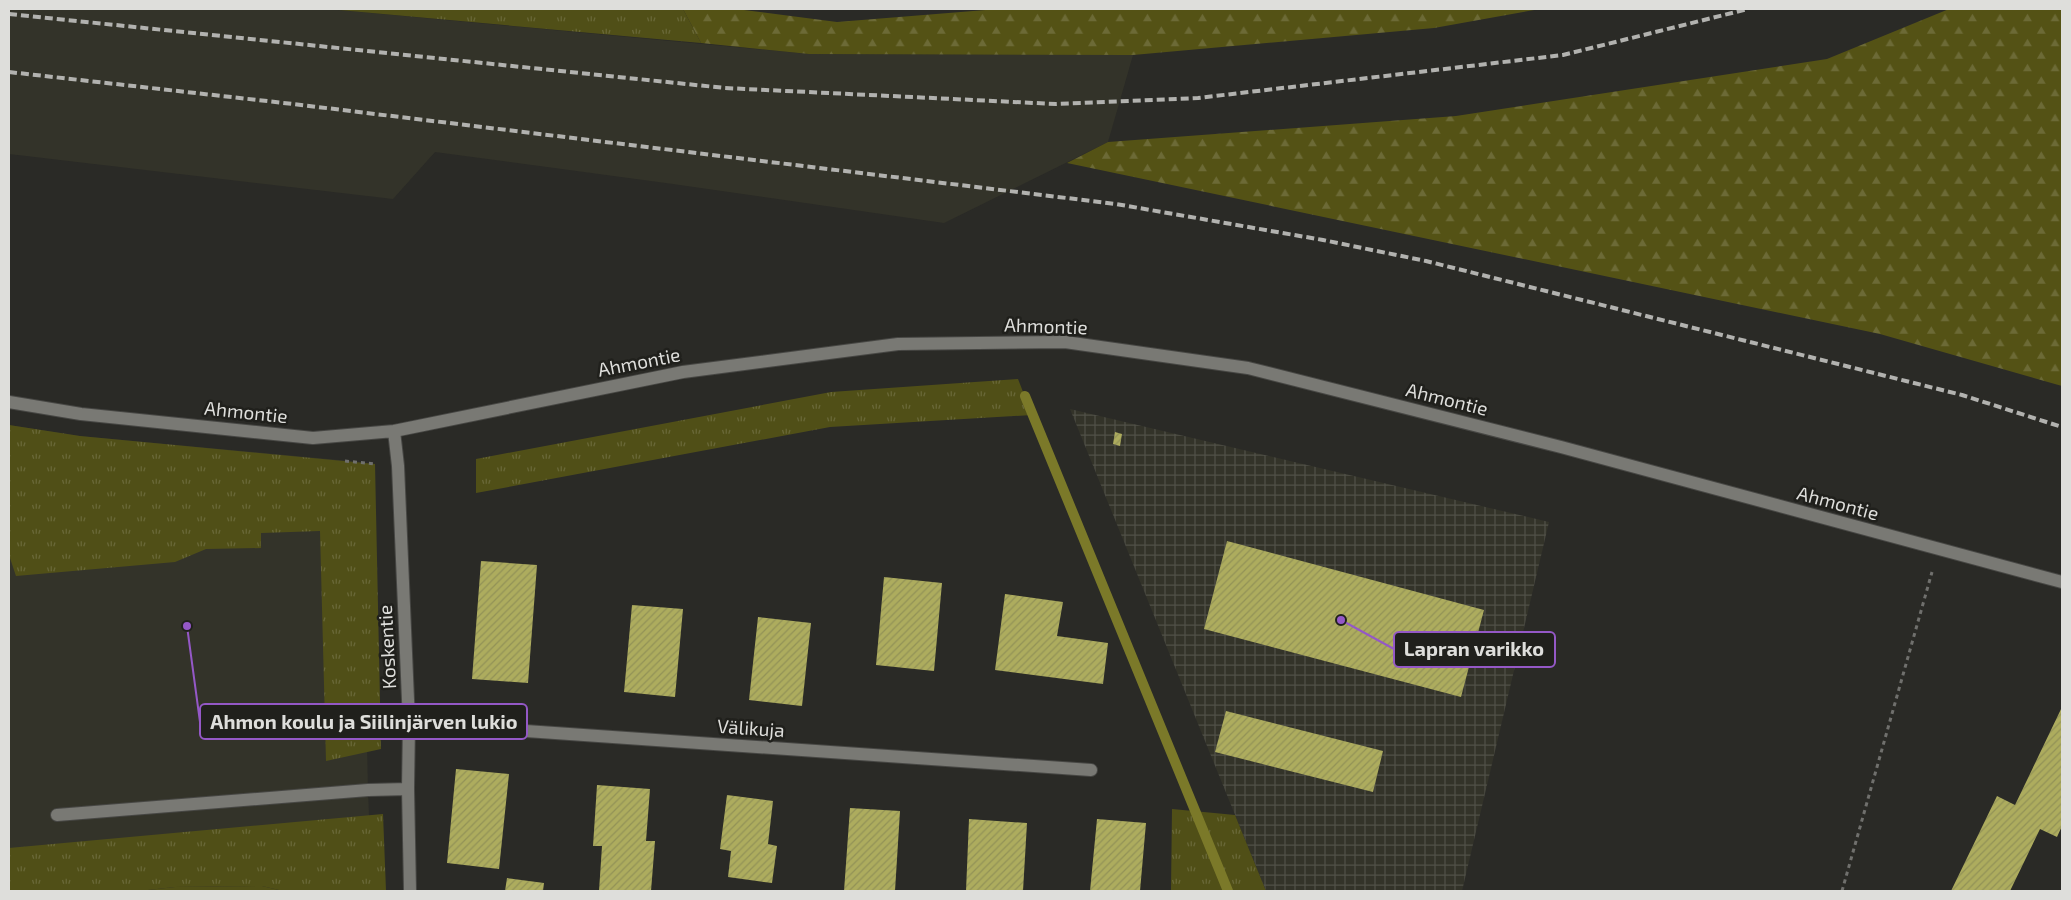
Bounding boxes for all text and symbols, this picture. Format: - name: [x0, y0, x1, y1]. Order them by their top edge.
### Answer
- street label: Ahmontie: [1004, 313, 1088, 338]
- street label: Ahmontie: [596, 342, 682, 381]
- street label: Ahmontie: [1404, 377, 1490, 420]
- street label: Ahmontie: [203, 396, 289, 427]
- street label: Ahmontie: [1795, 481, 1881, 524]
- street label: Koskentie: [373, 604, 400, 690]
- callout: Lapran varikko: [1394, 632, 1555, 667]
- text: Lapran varikko: [1404, 636, 1544, 660]
- callout: Ahmon koulu ja Siilinjärven lukio: [200, 704, 527, 739]
- text: Ahmon koulu ja Siilinjärven lukio: [210, 709, 518, 733]
- street label: Välikuja: [717, 714, 786, 741]

